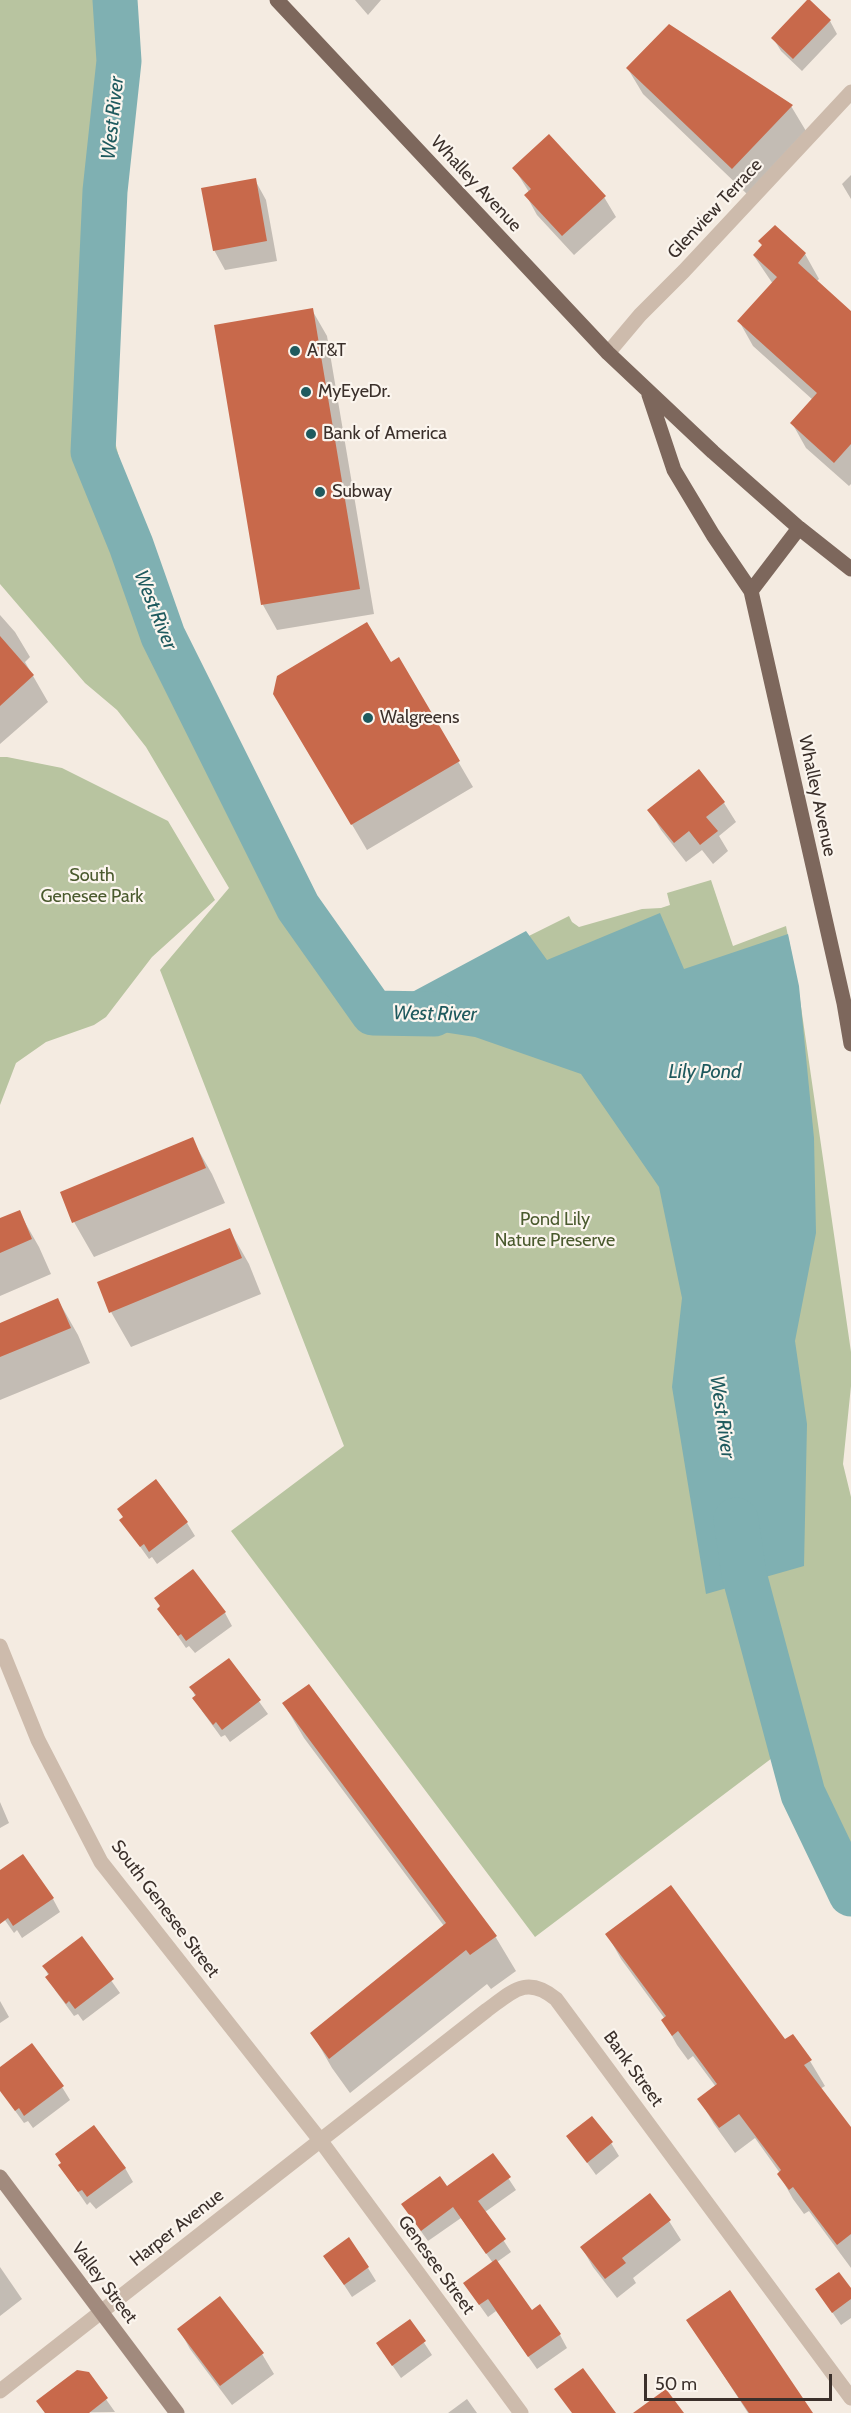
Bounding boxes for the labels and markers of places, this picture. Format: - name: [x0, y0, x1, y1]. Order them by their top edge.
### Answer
- place label: AT&T: [307, 340, 346, 362]
- marker: AT&T: [288, 344, 302, 358]
- place label: MyEyeDr.: [318, 381, 390, 403]
- marker: MyEyeDr.: [299, 385, 313, 399]
- place label: Bank of America: [323, 423, 447, 445]
- marker: Bank of America: [304, 427, 318, 441]
- place label: Subway: [332, 481, 392, 503]
- marker: Subway: [313, 485, 327, 499]
- place label: Walgreens: [380, 707, 460, 729]
- marker: Walgreens: [361, 711, 375, 725]

